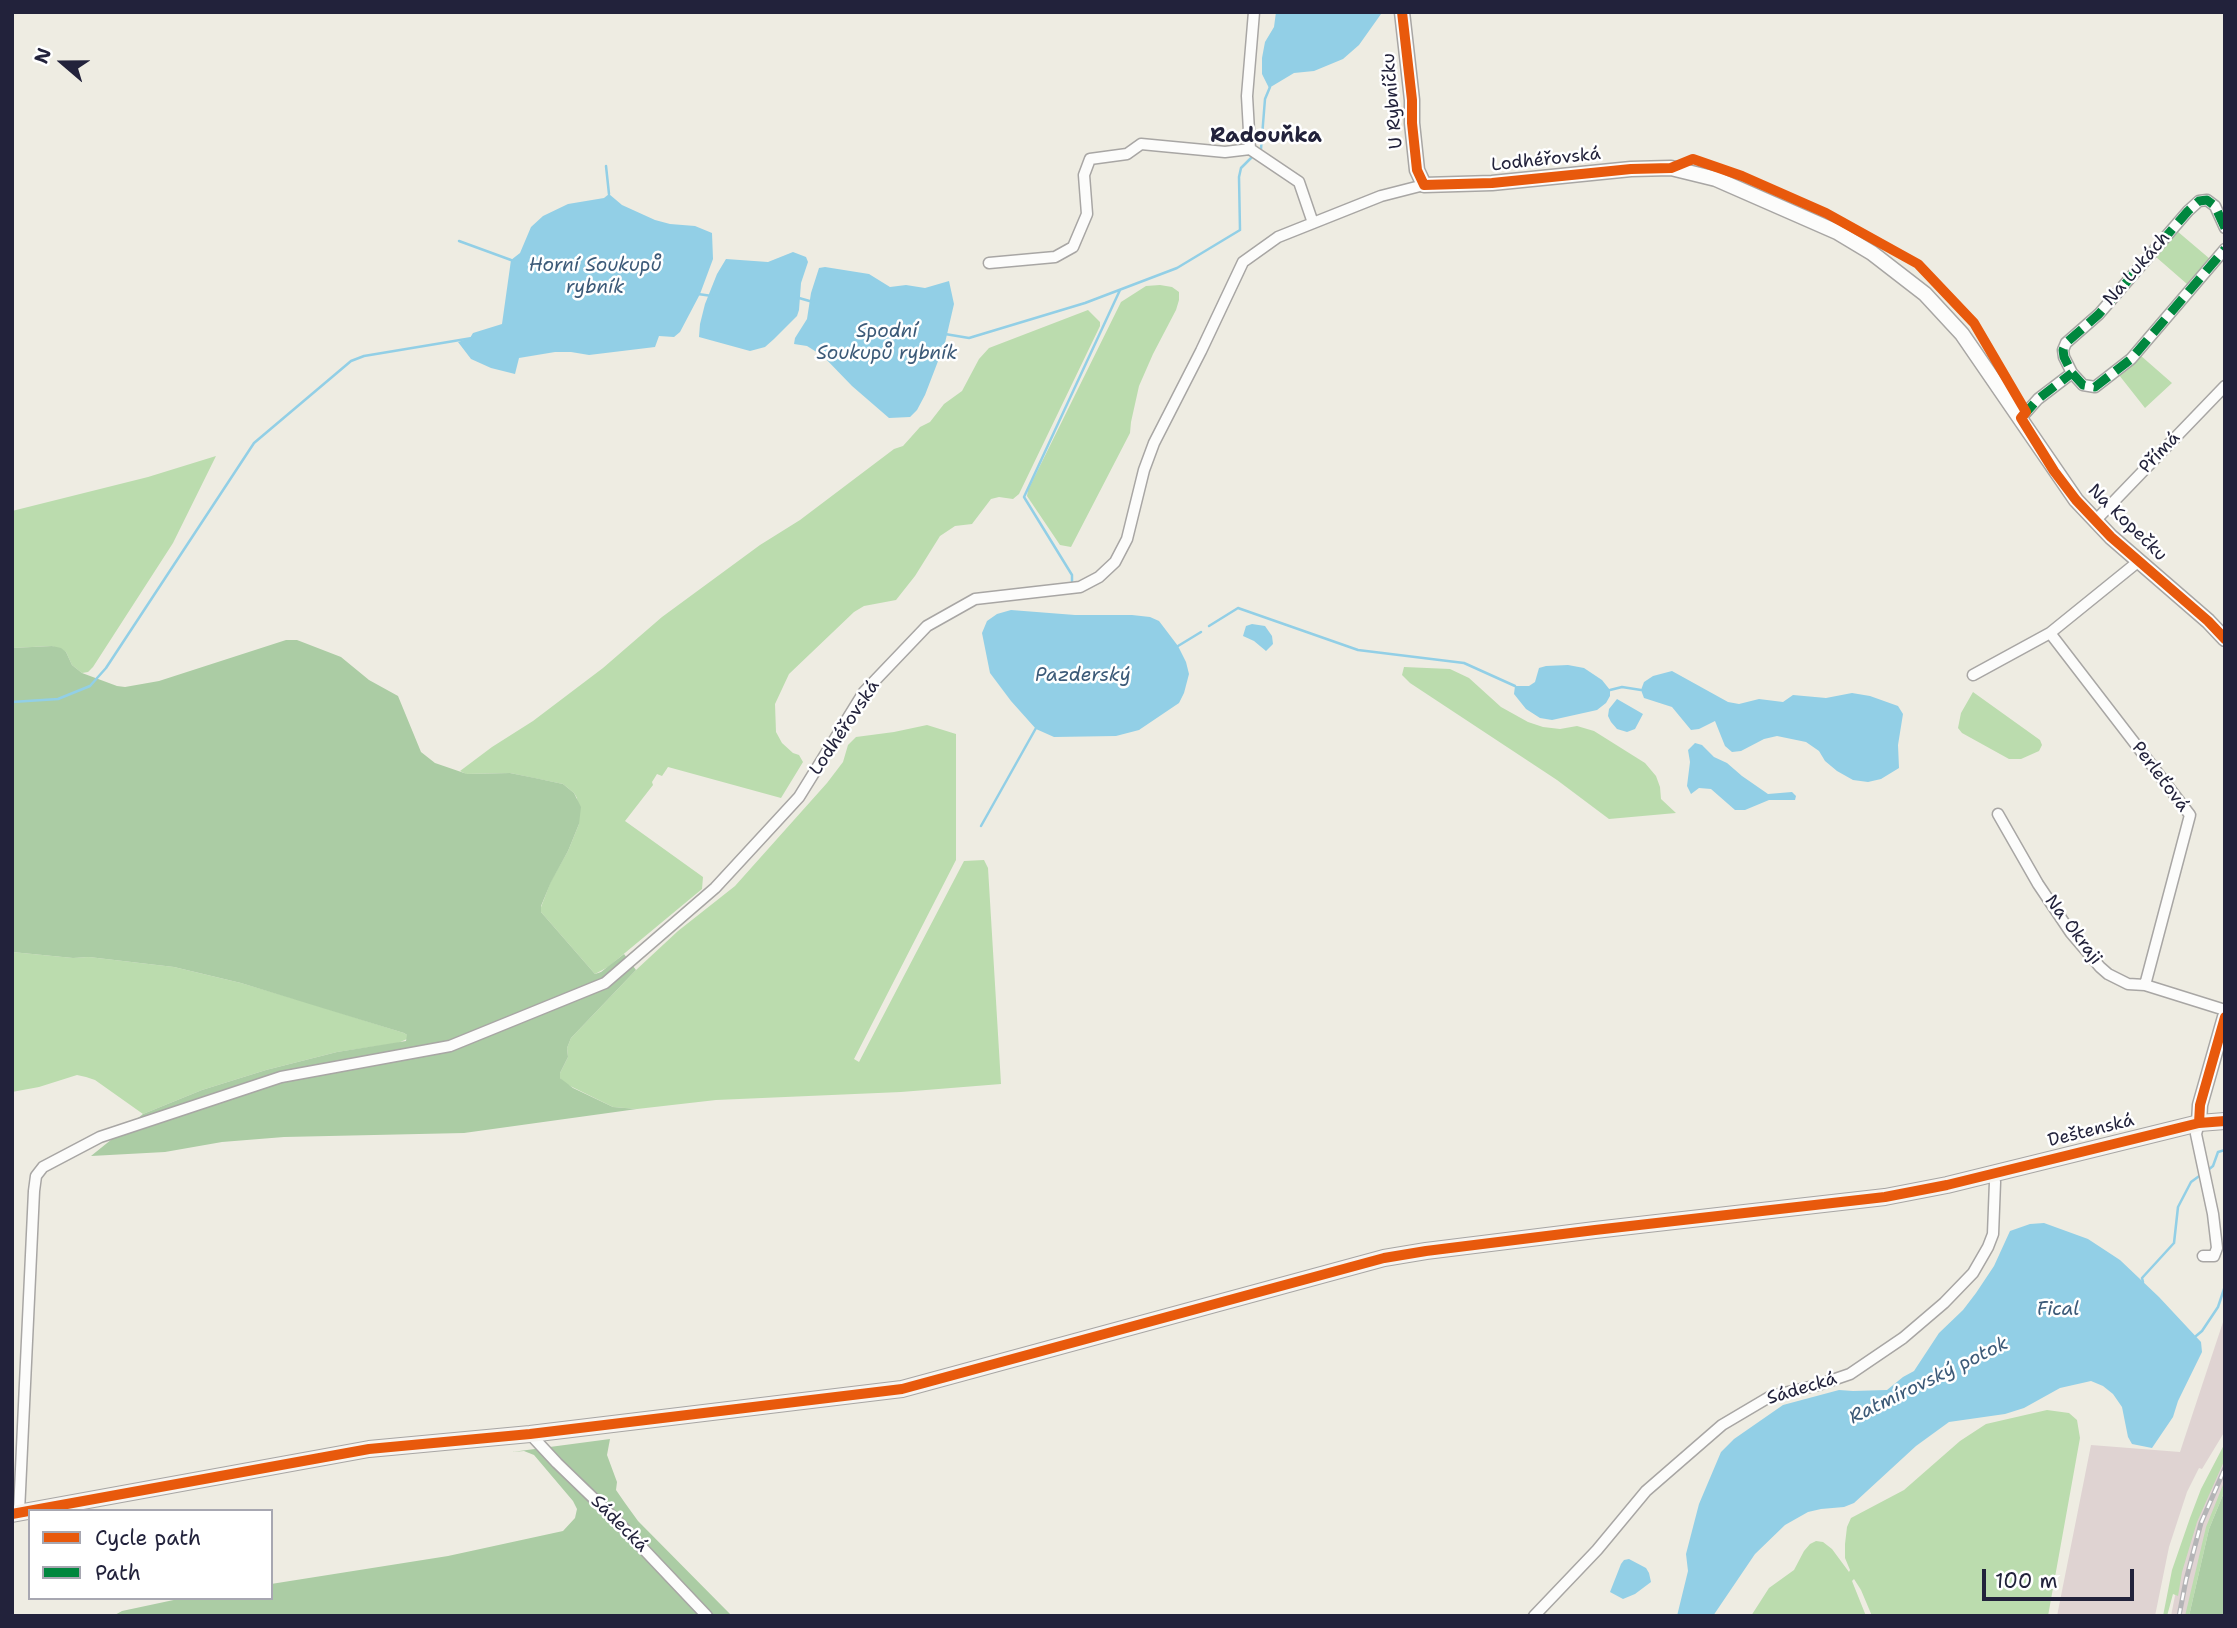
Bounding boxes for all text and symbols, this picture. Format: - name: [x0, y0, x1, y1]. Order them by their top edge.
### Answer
- north arrow: [28, 28, 98, 98]
- text: N: [28, 44, 57, 67]
- street label: U Rybníčku: [1378, 52, 1408, 150]
- district label: Radouňka: [1210, 124, 1322, 150]
- street label: Lodhéřovská: [1490, 144, 1602, 176]
- street label: Na Lukách: [2099, 228, 2175, 310]
- water label: Horní Soukupů rybník: [529, 255, 661, 299]
- water label: Spodní Soukupů rybník: [816, 321, 958, 365]
- street label: Přímá: [2135, 428, 2185, 478]
- street label: Na Kopečku: [2083, 480, 2171, 566]
- water label: Pazderský: [1035, 665, 1131, 687]
- street label: Lodhéřovská: [805, 676, 885, 780]
- street label: Perleťová: [2127, 738, 2193, 816]
- street label: Na Okraji: [2040, 891, 2106, 969]
- street label: Deštenská: [2046, 1110, 2136, 1152]
- water label: Fical: [2037, 1299, 2079, 1321]
- water label: Ratmírovský potok: [1846, 1333, 2012, 1429]
- street label: Sádecká: [1764, 1368, 1840, 1410]
- street label: Sádecká: [586, 1491, 652, 1557]
- legend: [28, 1509, 273, 1600]
- text: Cycle path: [95, 1524, 201, 1552]
- scale bar: [1985, 1554, 2137, 1598]
- text: Path: [95, 1559, 141, 1587]
- text: 100 m: [1995, 1567, 2058, 1595]

